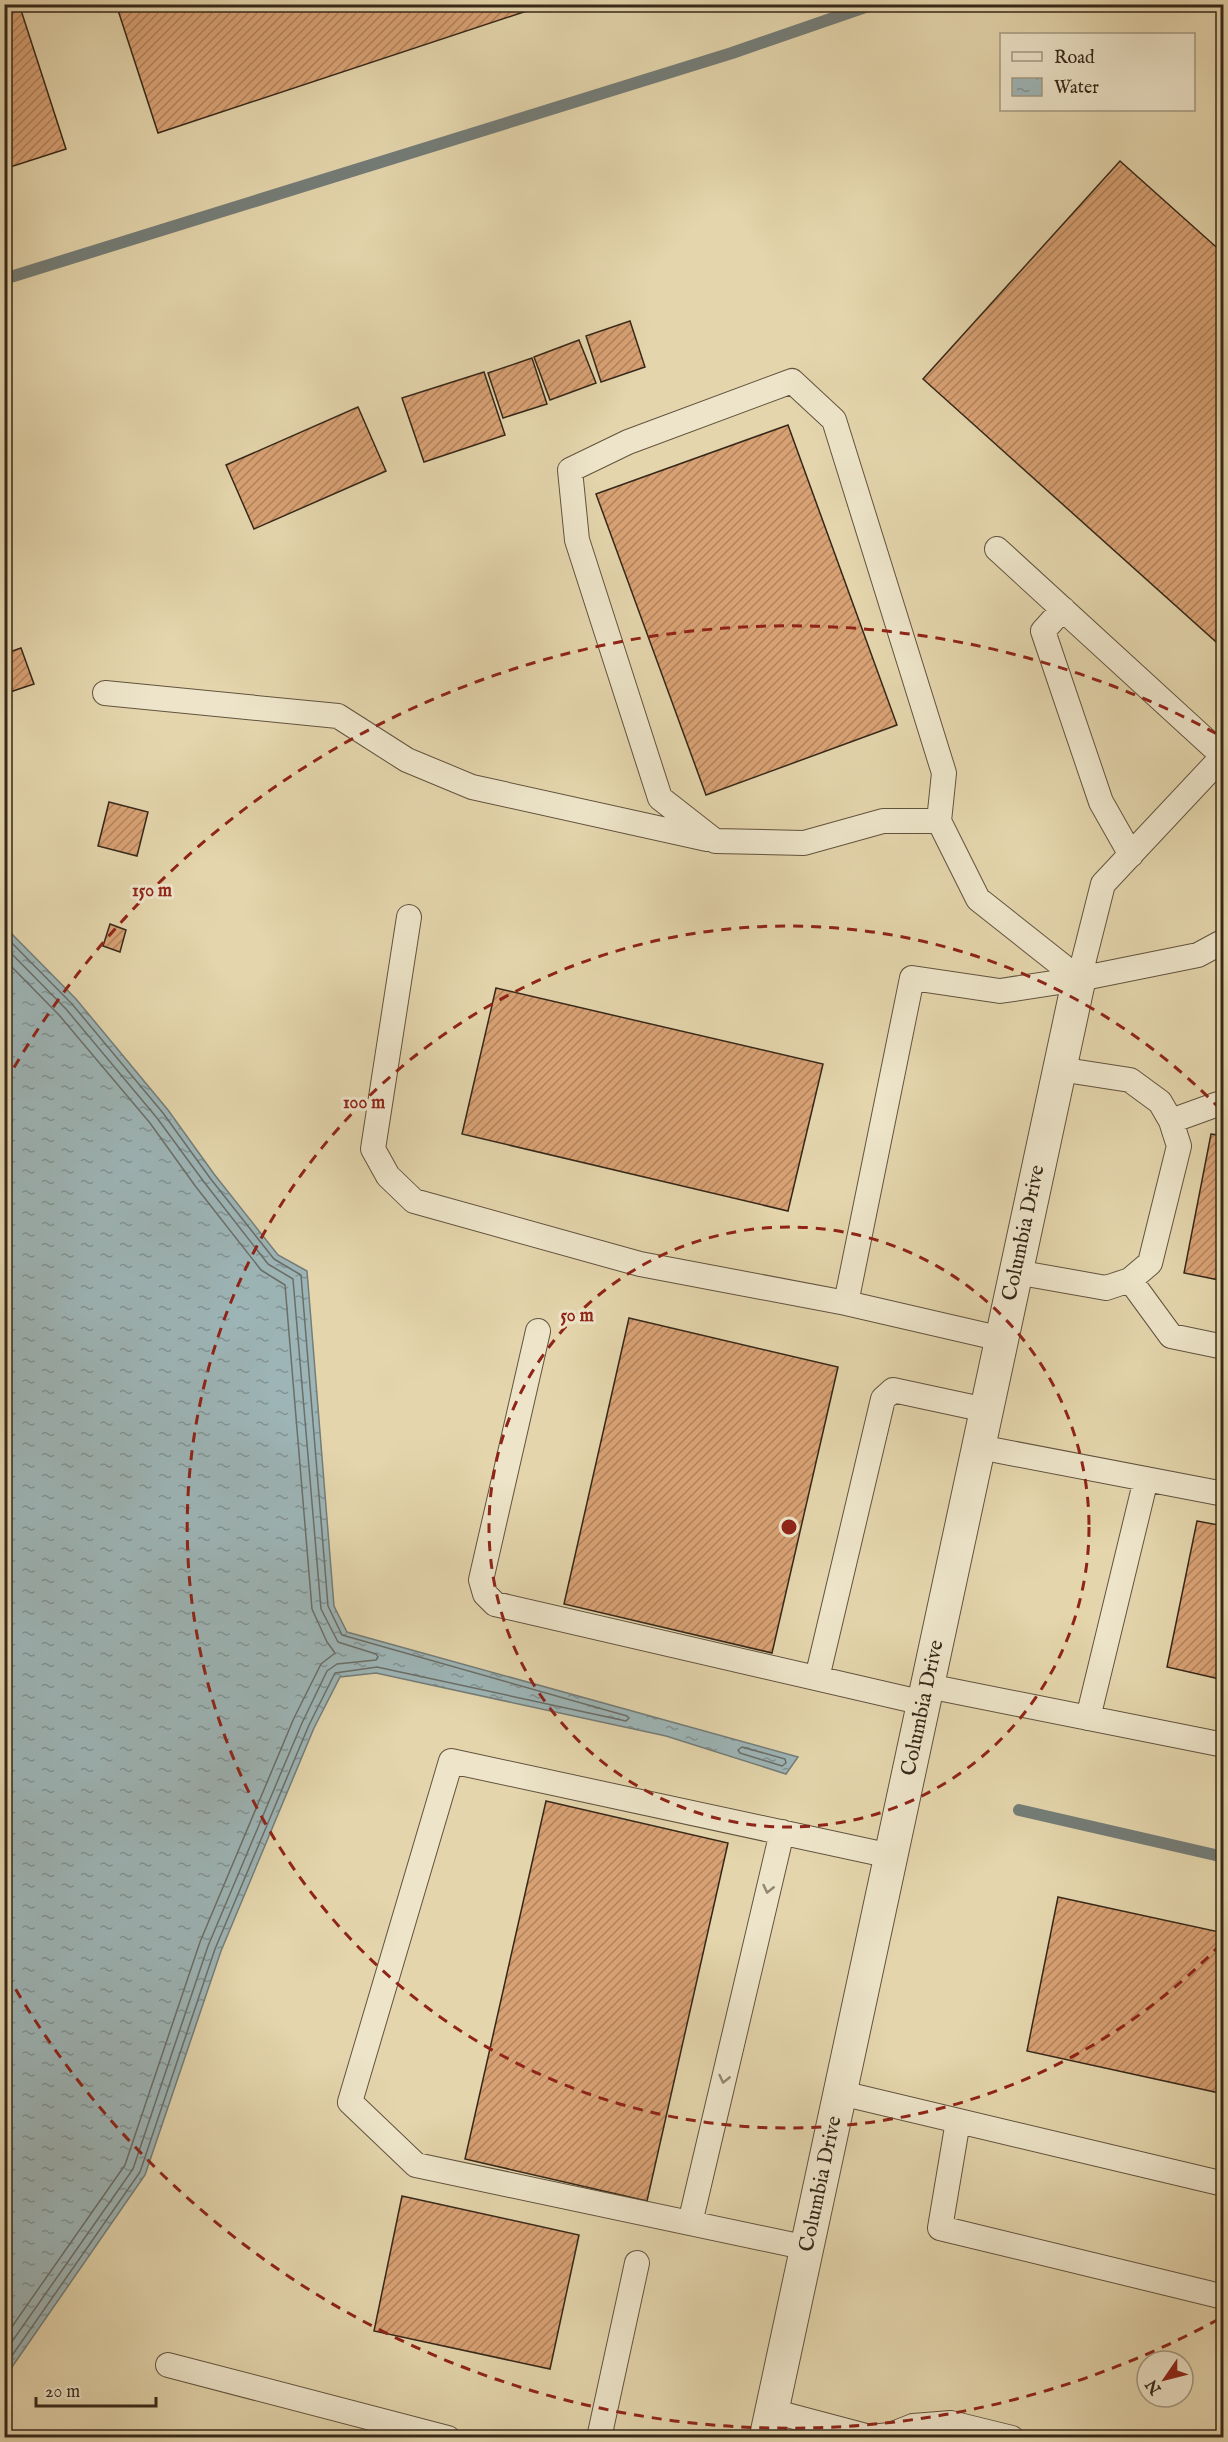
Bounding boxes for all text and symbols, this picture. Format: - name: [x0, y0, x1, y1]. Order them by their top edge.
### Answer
- legend: [1000, 33, 1195, 111]
- text: Road: [1054, 47, 1095, 70]
- text: Water: [1054, 77, 1099, 100]
- text: 150 m: [132, 880, 172, 903]
- text: 100 m: [343, 1092, 385, 1115]
- street label: Columbia Drive: [996, 1162, 1052, 1303]
- text: 50 m: [560, 1305, 594, 1328]
- centre of rings: [779, 1517, 799, 1537]
- street label: Columbia Drive: [895, 1637, 951, 1778]
- one-way arrow: [763, 1884, 776, 1894]
- one-way arrow: [718, 2074, 731, 2084]
- street label: Columbia Drive: [793, 2113, 849, 2254]
- north arrow: [1135, 2349, 1195, 2409]
- scale bar: [36, 2370, 156, 2408]
- text: N: [1142, 2375, 1167, 2399]
- text: 20 m: [45, 2381, 80, 2404]

